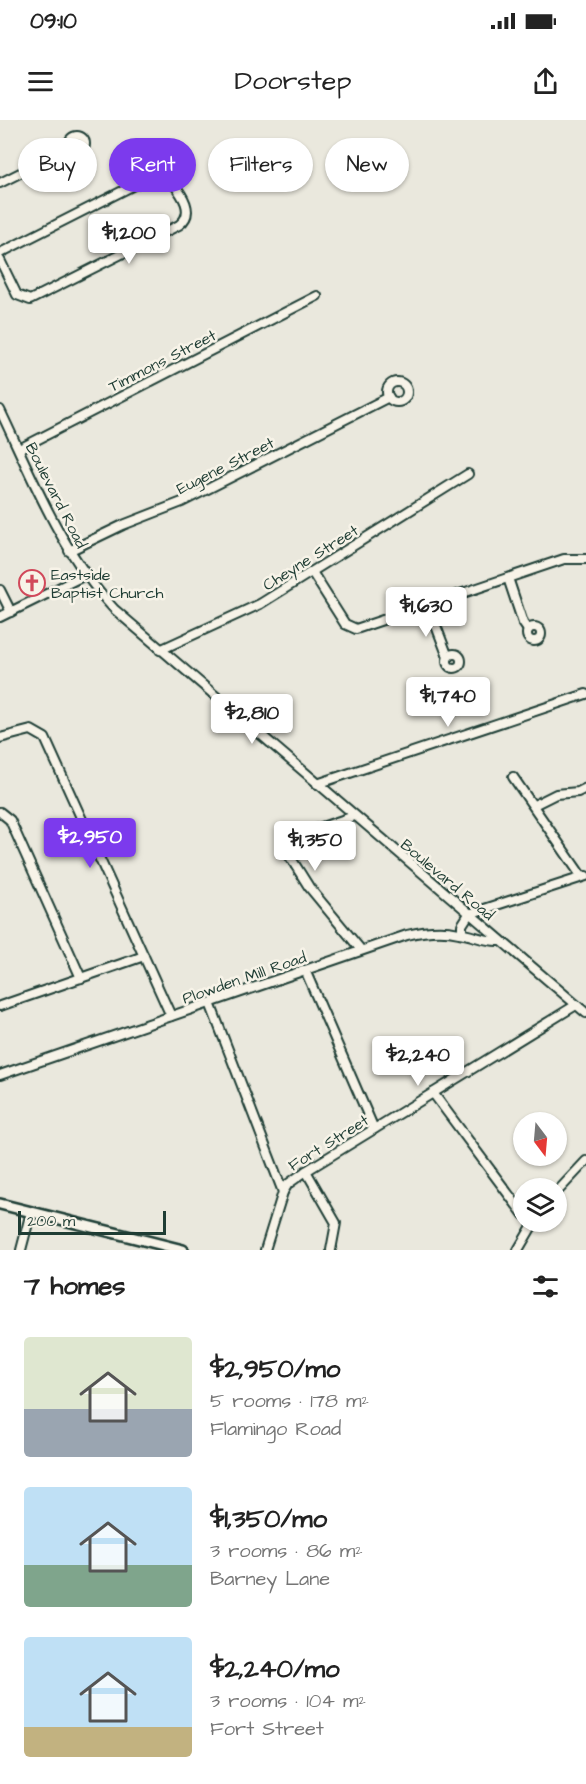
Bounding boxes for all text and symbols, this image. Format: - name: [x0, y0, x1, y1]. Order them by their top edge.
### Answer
- text: 09:10: [30, 6, 77, 37]
- text: Doorstep: [235, 62, 351, 100]
- icon: menu: [24, 65, 57, 98]
- icon: share: [529, 65, 562, 98]
- chip: Buy: [18, 138, 97, 192]
- chip: Rent: [109, 138, 196, 192]
- chip: Filters: [208, 138, 313, 192]
- chip: New: [325, 138, 409, 192]
- pin: $1,200: [80, 214, 178, 265]
- text: $1,200: [102, 219, 156, 247]
- street label: Timmons Street: [105, 324, 221, 397]
- street label: Eugene Street: [173, 432, 279, 501]
- street label: Boulevard Road: [20, 439, 92, 552]
- street label: Cheyne Street: [258, 519, 364, 597]
- place label: Eastside Baptist Church: [51, 564, 164, 604]
- church icon: Eastside Baptist Church: [17, 568, 47, 598]
- pin: $1,630: [377, 587, 475, 638]
- text: $1,630: [400, 592, 452, 620]
- pin: $1,740: [399, 677, 497, 728]
- text: $1,740: [420, 682, 476, 710]
- pin: $2,810: [203, 694, 301, 745]
- text: $2,810: [225, 699, 279, 727]
- pin: $2,950: [41, 818, 139, 869]
- pin: $1,350: [266, 821, 364, 872]
- text: $2,950: [58, 823, 122, 851]
- text: $1,350: [288, 826, 342, 854]
- street label: Boulevard Road: [396, 834, 499, 926]
- street label: Plowden Mill Road: [179, 946, 309, 1009]
- pin: $2,240: [369, 1036, 467, 1087]
- text: $2,240: [386, 1041, 450, 1069]
- street label: Fort Street: [284, 1109, 373, 1176]
- north arrow: [513, 1112, 567, 1166]
- map controls: [513, 1112, 567, 1232]
- button: layers: [513, 1178, 567, 1232]
- scale bar: [18, 1208, 166, 1236]
- text: 200 m: [27, 1210, 75, 1232]
- text: 7 homes: [24, 1268, 125, 1304]
- icon: filters: [529, 1270, 562, 1303]
- text: $2,950/mo: [210, 1351, 340, 1387]
- icon: home: [72, 1361, 144, 1433]
- text: 5 rooms · 178 m²: [210, 1387, 369, 1415]
- text: Flamingo Road: [210, 1415, 341, 1443]
- text: $1,350/mo: [210, 1501, 327, 1537]
- icon: home: [72, 1511, 144, 1583]
- text: 3 rooms · 86 m²: [210, 1537, 363, 1565]
- text: Barney Lane: [210, 1565, 330, 1593]
- text: $2,240/mo: [210, 1651, 340, 1687]
- icon: home: [72, 1661, 144, 1733]
- text: 3 rooms · 104 m²: [210, 1687, 366, 1715]
- text: Fort Street: [210, 1715, 324, 1743]

